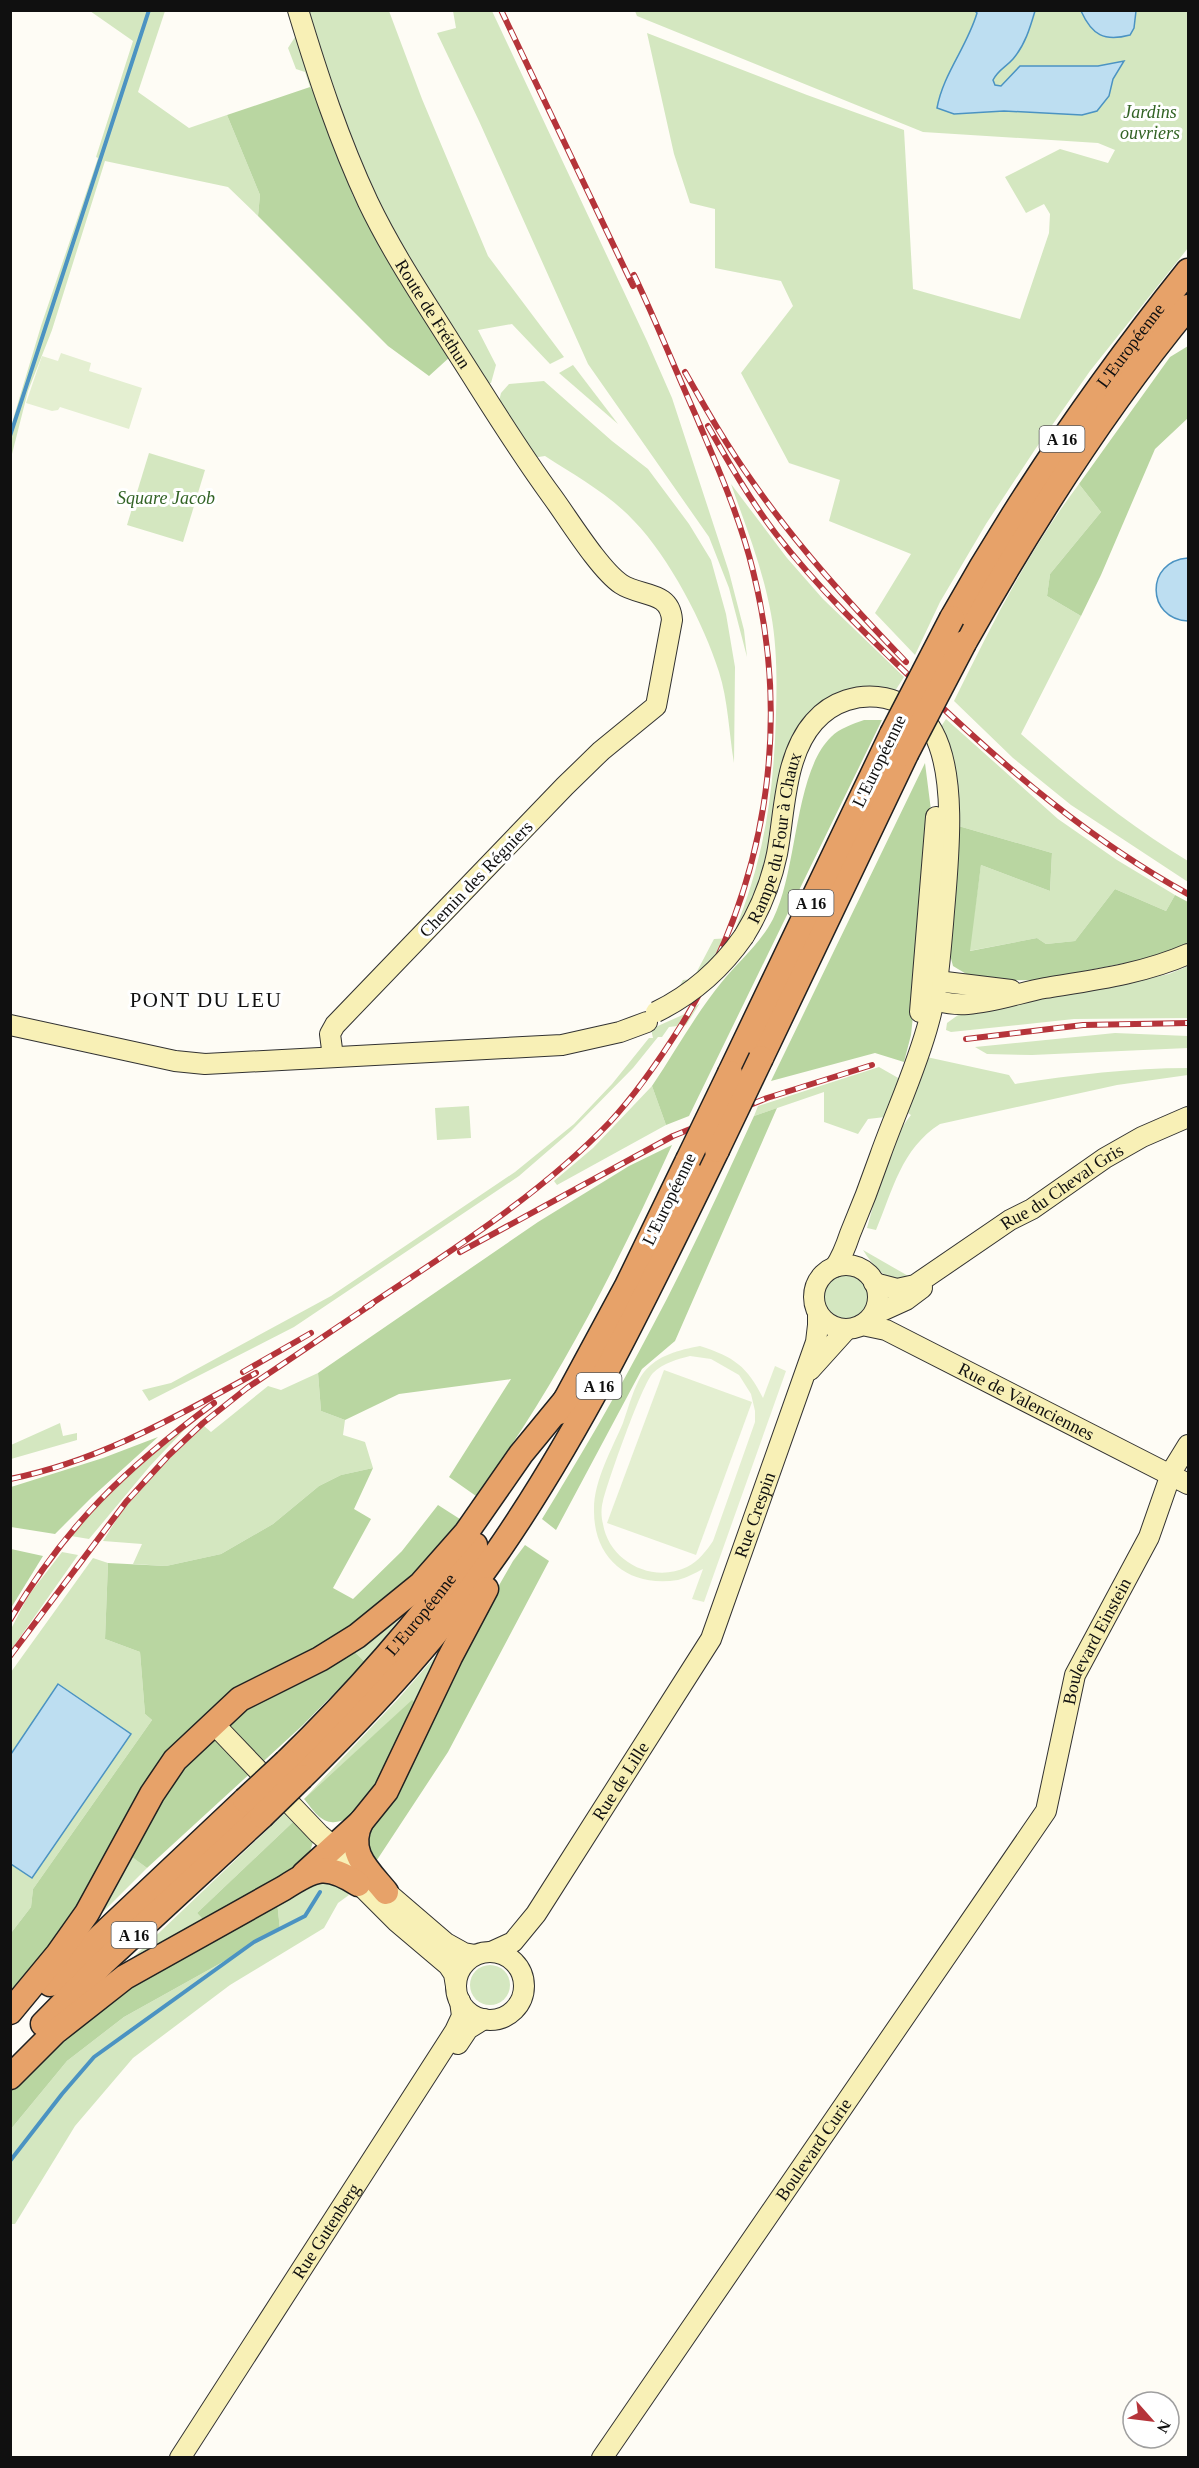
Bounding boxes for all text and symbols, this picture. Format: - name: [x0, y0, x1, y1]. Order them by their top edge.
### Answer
- park label: Jardins ouvriers: [1120, 102, 1180, 143]
- street label: Route de Fréthun: [391, 256, 475, 372]
- street label: L'Européenne: [1093, 299, 1169, 392]
- road number: A 16: [1040, 426, 1084, 452]
- park label: Square Jacob: [117, 488, 215, 508]
- street label: L'Européenne: [848, 712, 910, 810]
- street label: Rampe du Four à Chaux: [743, 749, 805, 927]
- street label: Chemin des Régniers: [415, 817, 537, 941]
- road number: A 16: [788, 890, 834, 916]
- district label: PONT DU LEU: [130, 988, 282, 1012]
- street label: Rue du Cheval Gris: [996, 1140, 1127, 1234]
- street label: L'Européenne: [638, 1150, 700, 1248]
- street label: Rue de Valenciennes: [955, 1359, 1098, 1444]
- road number: A 16: [576, 1373, 622, 1399]
- street label: Rue Crespin: [731, 1469, 779, 1560]
- street label: L'Européenne: [381, 1569, 460, 1660]
- street label: Boulevard Einstein: [1059, 1575, 1135, 1706]
- street label: Rue de Lille: [588, 1738, 653, 1824]
- road number: A 16: [112, 1922, 156, 1948]
- street label: Boulevard Curie: [772, 2095, 856, 2205]
- street label: Rue Gutenberg: [288, 2180, 364, 2282]
- north arrow: [1121, 2390, 1181, 2450]
- text: N: [1153, 2418, 1174, 2436]

